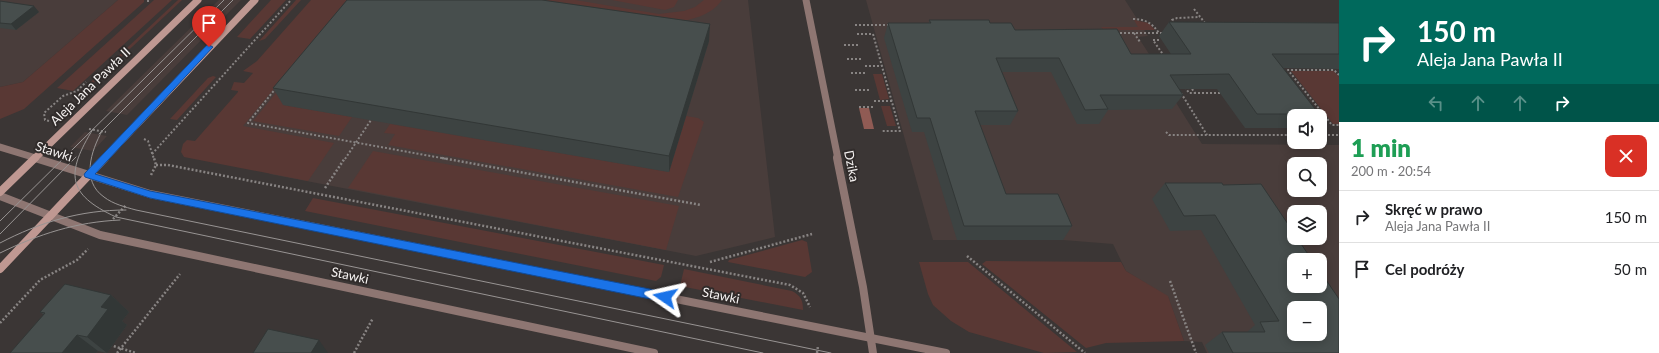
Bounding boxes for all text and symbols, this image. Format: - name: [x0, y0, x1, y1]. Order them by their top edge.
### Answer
- pin: [192, 6, 226, 47]
- icon: arrive: [198, 12, 220, 34]
- text: 150 m: [1417, 14, 1496, 48]
- icon: right: [1351, 16, 1403, 68]
- street label: Aleja Jana Pawła II: [47, 44, 133, 128]
- text: Aleja Jana Pawła II: [1417, 48, 1563, 70]
- icon: left: [1425, 92, 1447, 114]
- icon: ahead: [1467, 92, 1489, 114]
- icon: ahead: [1509, 92, 1531, 114]
- icon: right: [1551, 92, 1573, 114]
- map controls: [1287, 109, 1327, 341]
- button: sound: [1287, 109, 1327, 149]
- text: 1 min: [1351, 133, 1411, 162]
- button: close: [1605, 135, 1647, 177]
- street label: Stawki: [34, 138, 74, 164]
- street label: Dzika: [841, 149, 863, 183]
- button: search: [1287, 157, 1327, 197]
- text: 200 m · 20:54: [1351, 163, 1431, 179]
- text: Skręć w prawo: [1385, 200, 1483, 218]
- button: layers: [1287, 205, 1327, 245]
- icon: right: [1351, 206, 1373, 228]
- text: 150 m: [1605, 208, 1647, 226]
- text: Aleja Jana Pawła II: [1385, 218, 1490, 234]
- button: +: [1287, 253, 1327, 293]
- icon: arrive: [1351, 258, 1373, 280]
- text: Cel podróży: [1385, 260, 1464, 278]
- text: 50 m: [1613, 260, 1647, 278]
- street label: Stawki: [330, 263, 370, 287]
- position arrow: [644, 276, 686, 318]
- street label: Stawki: [701, 284, 741, 306]
- button: −: [1287, 301, 1327, 341]

